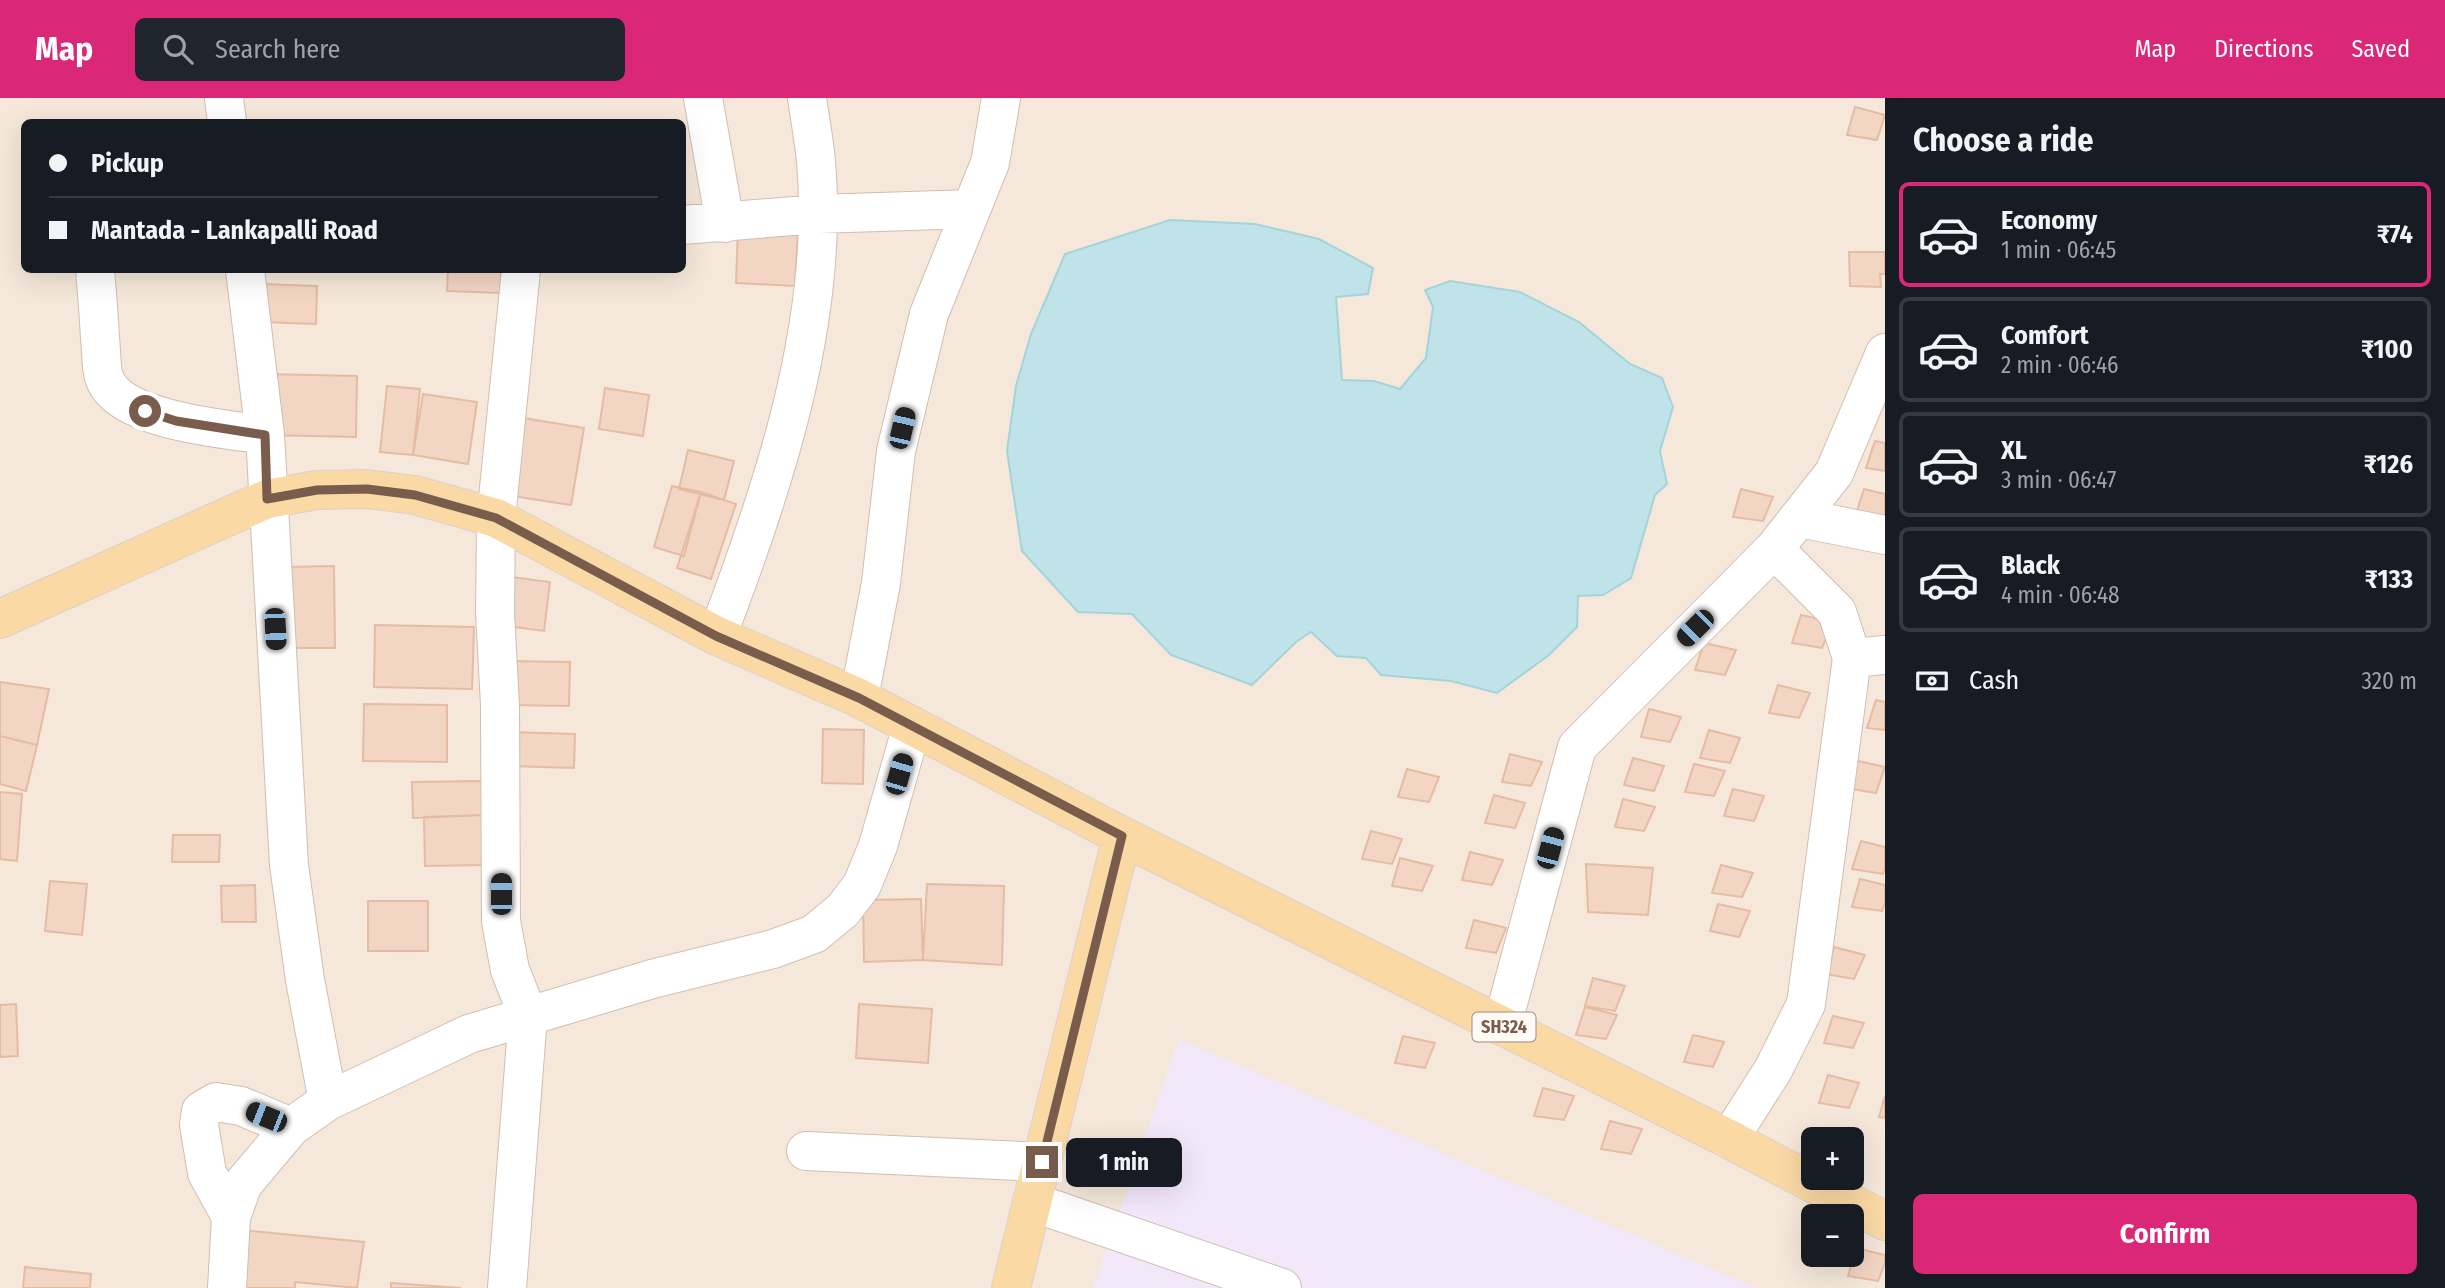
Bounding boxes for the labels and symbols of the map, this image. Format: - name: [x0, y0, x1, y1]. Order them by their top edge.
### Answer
- route start: [129, 395, 161, 427]
- car: [888, 405, 917, 451]
- car: [1673, 606, 1718, 650]
- car: [264, 607, 287, 651]
- car: [884, 751, 915, 797]
- car: [1535, 825, 1566, 871]
- car: [491, 873, 512, 915]
- road number: SH324: [1472, 1012, 1536, 1042]
- car: [243, 1099, 290, 1135]
- callout: 1 min: [1066, 1138, 1182, 1186]
- route end: [1026, 1146, 1058, 1178]

